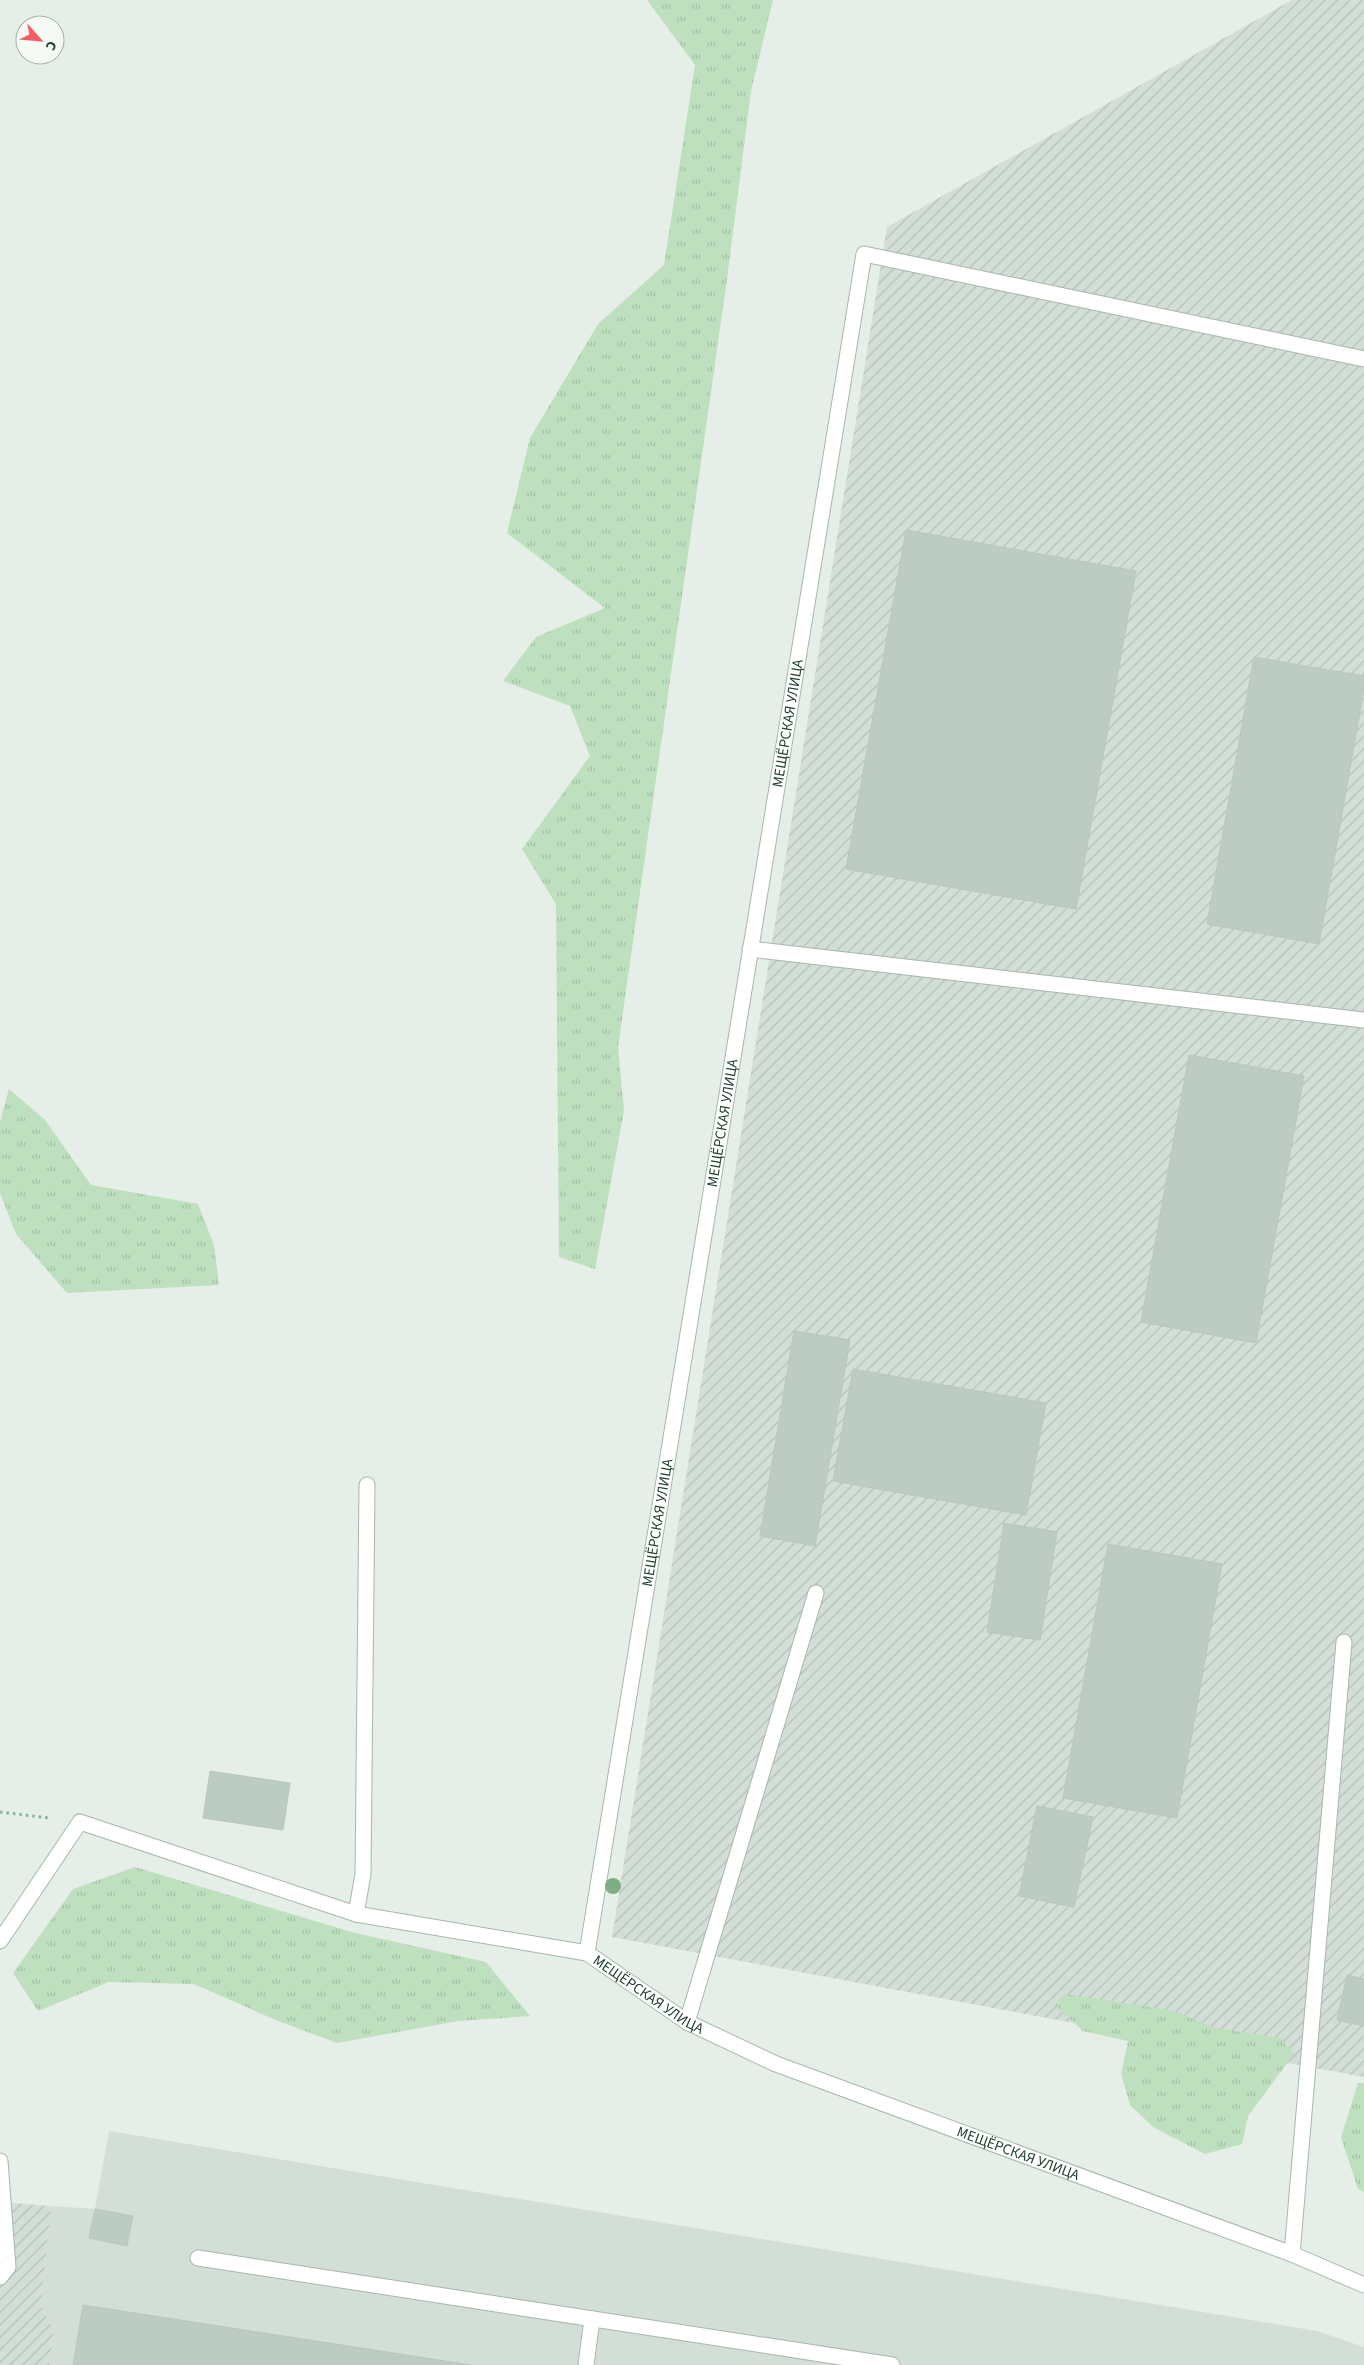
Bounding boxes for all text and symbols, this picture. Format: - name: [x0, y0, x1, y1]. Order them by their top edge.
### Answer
- north arrow: [15, 15, 65, 65]
- text: С: [40, 37, 61, 54]
- street label: МЕЩЁРСКАЯ УЛИЦА: [767, 657, 809, 789]
- street label: МЕЩЁРСКАЯ УЛИЦА: [702, 1057, 744, 1189]
- street label: МЕЩЁРСКАЯ УЛИЦА: [637, 1456, 679, 1588]
- street label: МЕЩЁРСКАЯ УЛИЦА: [588, 1950, 708, 2040]
- street label: МЕЩЁРСКАЯ УЛИЦА: [954, 2121, 1083, 2186]

